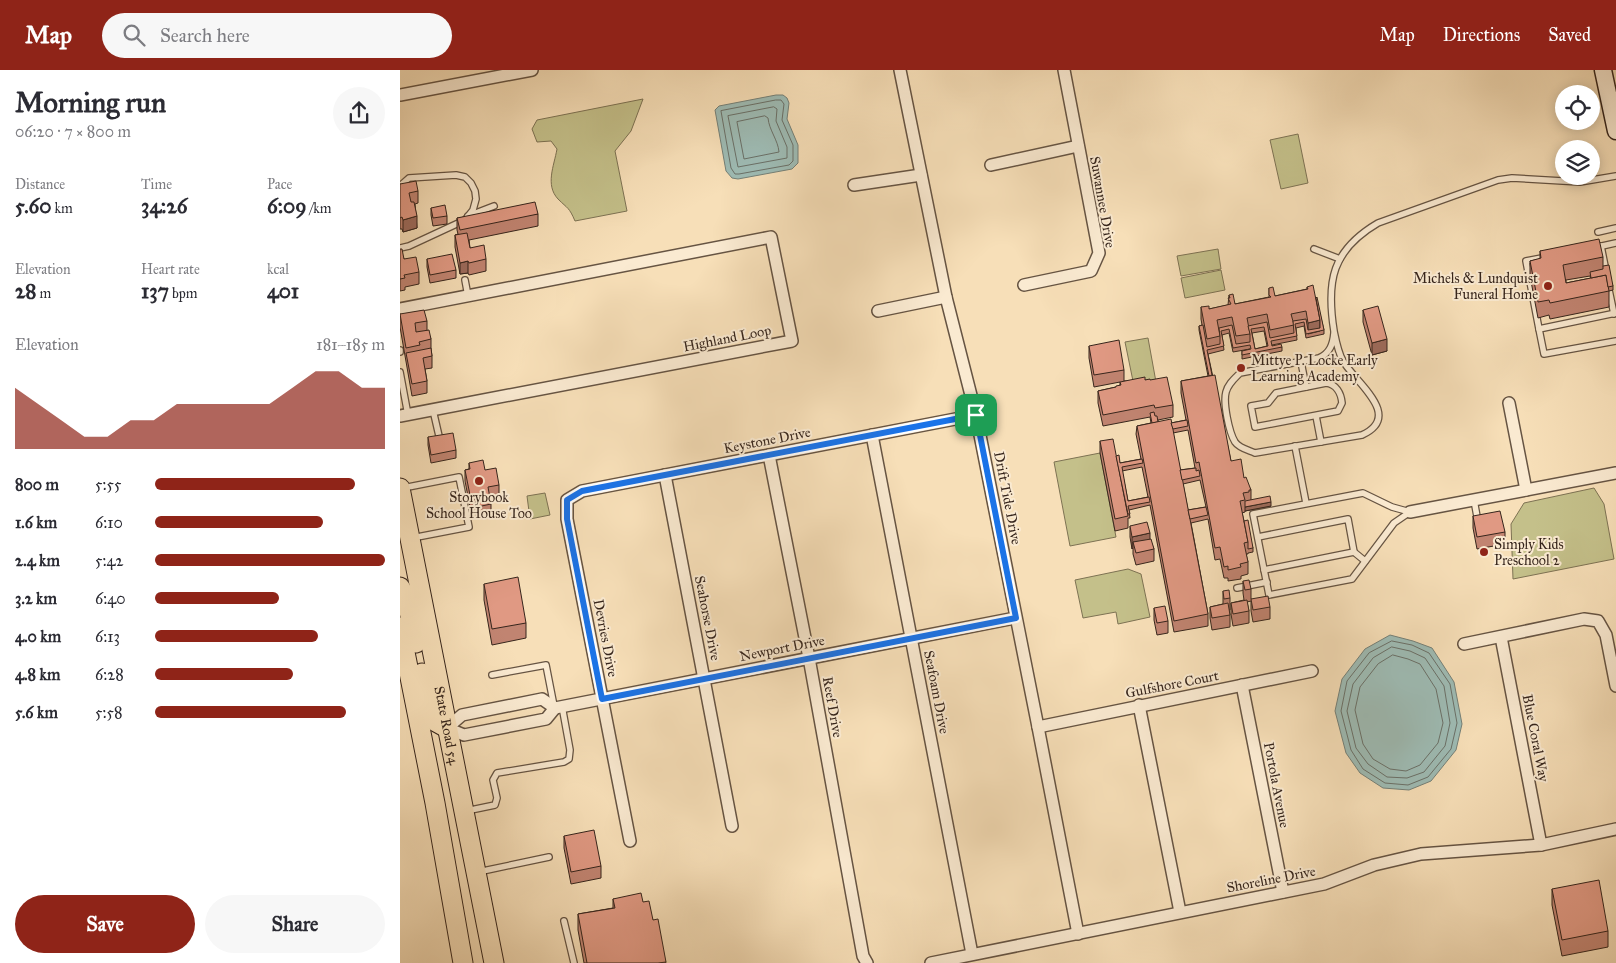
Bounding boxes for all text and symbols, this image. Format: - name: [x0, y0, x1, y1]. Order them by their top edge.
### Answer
- search box: [102, 13, 452, 58]
- text: Map: [25, 20, 72, 50]
- icon: search: [120, 21, 148, 49]
- text: Search here: [160, 24, 250, 47]
- text: Map: [1379, 24, 1415, 46]
- text: Directions: [1443, 24, 1520, 46]
- text: Saved: [1548, 24, 1591, 46]
- text: Morning run: [15, 85, 166, 120]
- map controls: [1555, 85, 1600, 185]
- button: locate: [1555, 85, 1600, 130]
- button: share: [333, 87, 385, 139]
- text: 06:20 · 7 × 800 m: [15, 122, 131, 141]
- button: layers: [1555, 140, 1600, 185]
- street label: Suwannee Drive: [1086, 155, 1119, 249]
- text: Distance: [15, 176, 65, 193]
- text: Time: [141, 176, 172, 193]
- text: Pace: [267, 176, 292, 193]
- text: 5.60: [15, 193, 52, 219]
- text: 34:26: [141, 193, 188, 219]
- text: 6:09: [267, 193, 307, 219]
- text: km: [52, 200, 73, 217]
- text: /km: [307, 200, 332, 217]
- text: Elevation: [15, 261, 71, 278]
- text: Heart rate: [141, 261, 200, 278]
- text: kcal: [267, 261, 289, 278]
- place label: Michels & Lundquist Funeral Home: [1413, 270, 1538, 303]
- text: 28: [15, 278, 37, 304]
- text: 137: [141, 278, 169, 304]
- text: 401: [267, 278, 299, 304]
- marker: Michels & Lundquist Funeral Home: [1542, 280, 1554, 292]
- text: m: [37, 285, 51, 302]
- text: bpm: [169, 285, 197, 302]
- street label: Highland Loop: [682, 322, 773, 355]
- text: Elevation: [15, 335, 79, 354]
- text: 181–185 m: [316, 335, 385, 354]
- place label: Mittye P. Locke Early Learning Academy: [1251, 352, 1378, 385]
- marker: Mittye P. Locke Early Learning Academy: [1235, 362, 1247, 374]
- pin: [955, 394, 997, 436]
- icon: arrive: [962, 401, 990, 429]
- street label: Keystone Drive: [722, 424, 812, 457]
- street label: Drift Tide Drive: [990, 450, 1025, 546]
- text: 800 m: [15, 475, 59, 494]
- text: 5:55: [95, 475, 121, 494]
- marker: Storybook School House Too: [473, 475, 485, 487]
- place label: Storybook School House Too: [426, 489, 532, 522]
- text: 1.6 km: [15, 513, 57, 532]
- text: 6:10: [95, 513, 123, 532]
- place label: Simply Kids Preschool 2: [1494, 536, 1564, 569]
- marker: Simply Kids Preschool 2: [1478, 546, 1490, 558]
- text: 2.4 km: [15, 551, 60, 570]
- text: 5:42: [95, 551, 123, 570]
- street label: Seahorse Drive: [691, 574, 724, 662]
- text: 3.2 km: [15, 589, 57, 608]
- text: 6:40: [95, 589, 125, 608]
- street label: Devries Drive: [590, 598, 621, 679]
- text: 4.0 km: [15, 627, 61, 646]
- text: 6:13: [95, 627, 120, 646]
- street label: Newport Drive: [738, 632, 826, 665]
- street label: Seafoam Drive: [920, 649, 953, 735]
- text: 4.8 km: [15, 665, 60, 684]
- text: 6:28: [95, 665, 124, 684]
- street label: Gulfshore Court: [1124, 667, 1220, 702]
- street label: Reef Drive: [819, 675, 846, 739]
- street label: State Road 54: [430, 685, 463, 767]
- street label: Blue Coral Way: [1519, 693, 1552, 784]
- text: 5.6 km: [15, 703, 58, 722]
- text: 5:58: [95, 703, 122, 722]
- street label: Portola Avenue: [1260, 741, 1293, 830]
- street label: Shoreline Drive: [1225, 863, 1317, 896]
- button: Save: [15, 895, 195, 953]
- button: Share: [205, 895, 385, 953]

